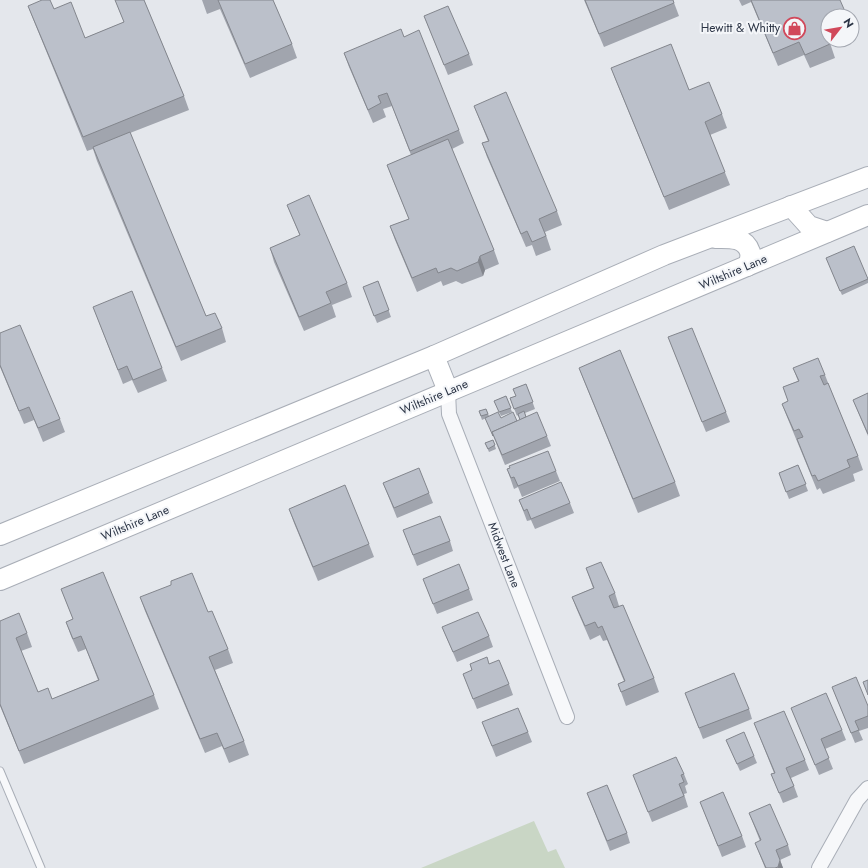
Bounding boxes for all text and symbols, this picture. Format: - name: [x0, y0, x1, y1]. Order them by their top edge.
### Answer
- north arrow: [820, 8, 860, 48]
- shop icon: Hewitt & Whitty: [782, 15, 808, 41]
- text: N: [839, 15, 858, 31]
- place label: Hewitt & Whitty: [701, 19, 781, 37]
- street label: Wiltshire Lane: [696, 250, 770, 294]
- street label: Wiltshire Lane: [397, 375, 471, 419]
- street label: Wiltshire Lane: [98, 501, 172, 545]
- street label: Midwest Lane: [483, 520, 525, 590]

